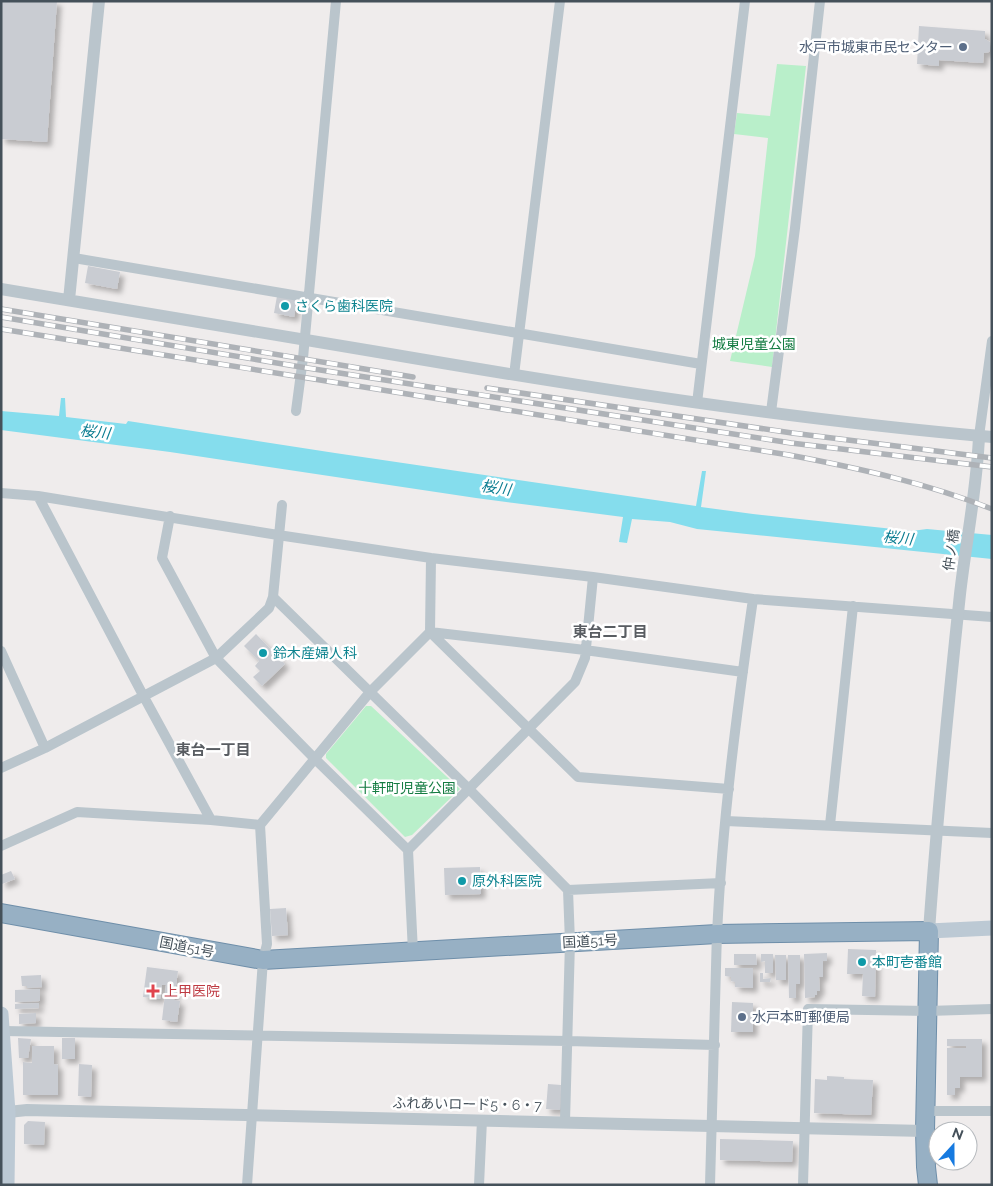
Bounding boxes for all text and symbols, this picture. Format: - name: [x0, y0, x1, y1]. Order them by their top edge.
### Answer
- place label: 水戸市城東市民センター: [799, 39, 953, 55]
- marker: 水戸市城東市民センター: [957, 41, 969, 53]
- place label: さくら歯科医院: [295, 298, 393, 314]
- marker: さくら歯科医院: [279, 300, 291, 312]
- park label: 城東児童公園: [712, 336, 796, 352]
- water label: 桜川: [79, 421, 113, 443]
- water label: 桜川: [480, 477, 514, 499]
- water label: 桜川: [882, 527, 916, 549]
- street label: 仲ノ橋: [940, 528, 962, 572]
- district label: 東台二丁目: [572, 623, 648, 641]
- place label: 鈴木産婦人科: [273, 645, 357, 661]
- marker: 鈴木産婦人科: [257, 647, 269, 659]
- district label: 東台一丁目: [175, 741, 251, 759]
- park label: 十軒町児童公園: [358, 780, 456, 796]
- place label: 原外科医院: [472, 873, 542, 889]
- marker: 原外科医院: [456, 875, 468, 887]
- street label: 国道51号: [562, 932, 618, 950]
- street label: 国道51号: [158, 934, 216, 960]
- place label: 本町壱番館: [872, 954, 942, 970]
- marker: 本町壱番館: [856, 956, 868, 968]
- place label: 上甲医院: [164, 983, 220, 999]
- marker: 上甲医院: [146, 984, 160, 998]
- place label: 水戸本町郵便局: [752, 1009, 850, 1025]
- marker: 水戸本町郵便局: [736, 1011, 748, 1023]
- street label: ふれあいロード5・6・7: [392, 1095, 542, 1113]
- north arrow: [928, 1121, 978, 1171]
- text: N: [950, 1124, 966, 1143]

